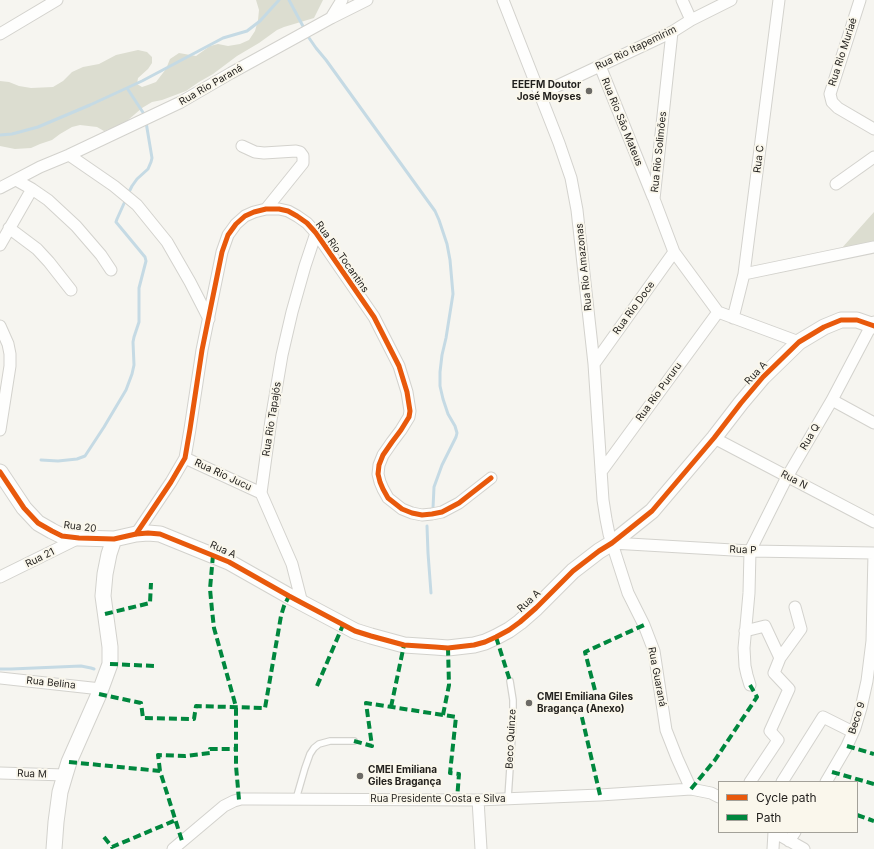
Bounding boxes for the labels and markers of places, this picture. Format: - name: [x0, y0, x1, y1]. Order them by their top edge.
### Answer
- place label: EEEFM Doutor José Moyses: [512, 79, 581, 102]
- marker: EEEFM Doutor José Moyses: [584, 86, 594, 96]
- place label: CMEI Emiliana Giles Bragança (Anexo): [537, 691, 633, 714]
- marker: CMEI Emiliana Giles Bragança (Anexo): [524, 698, 534, 708]
- place label: CMEI Emiliana Giles Bragança: [368, 764, 441, 788]
- marker: CMEI Emiliana Giles Bragança: [355, 771, 365, 781]

